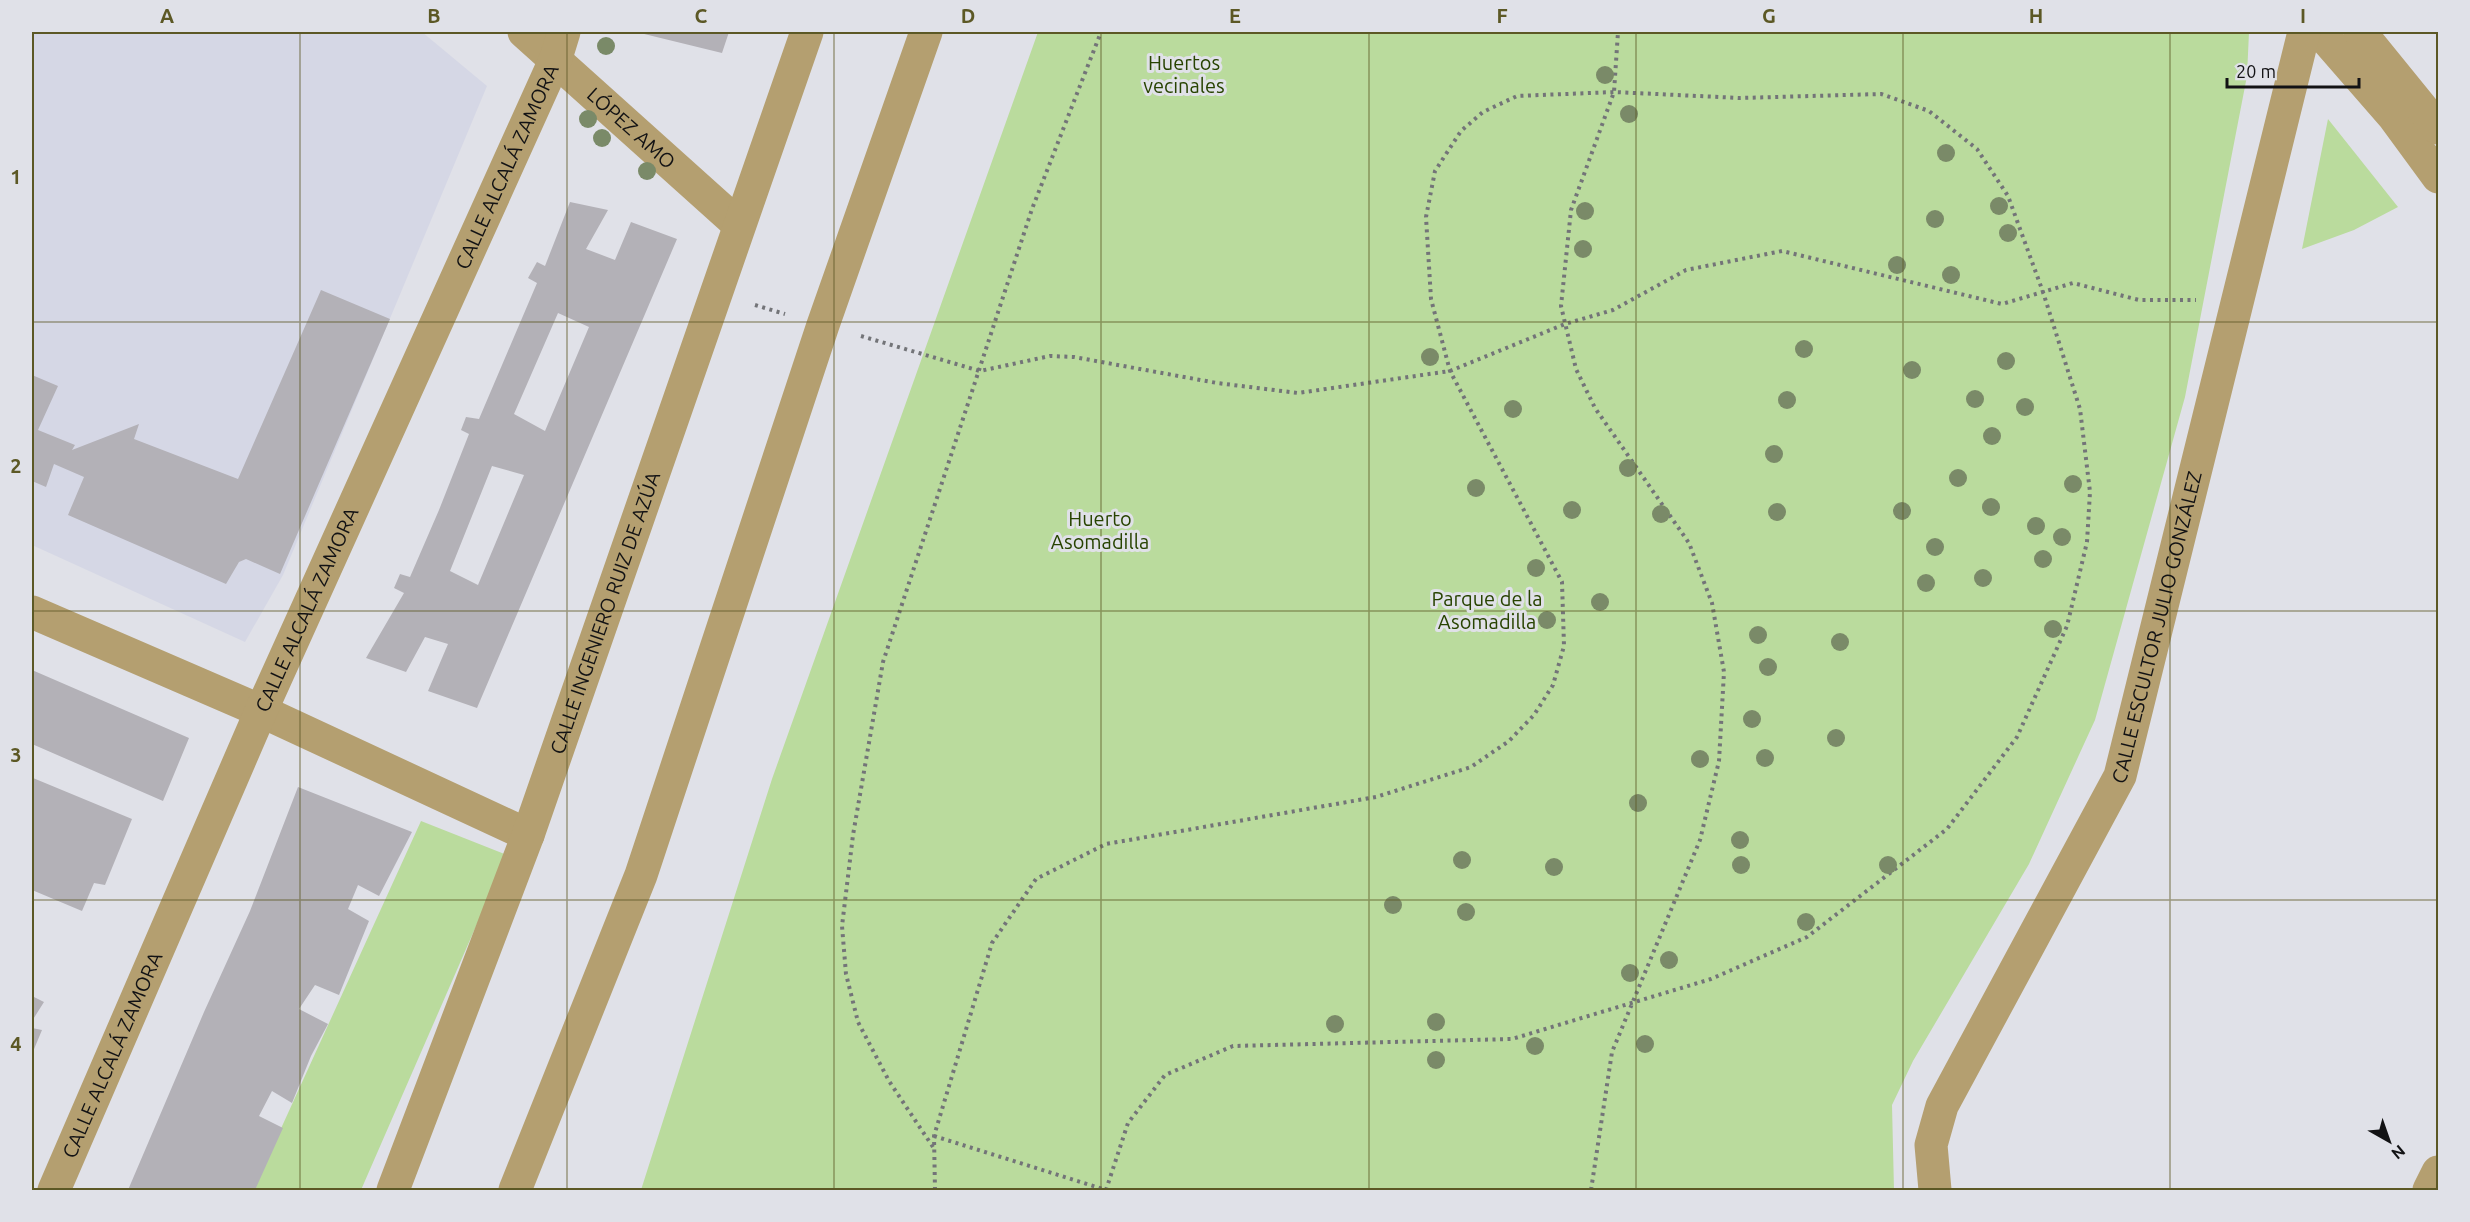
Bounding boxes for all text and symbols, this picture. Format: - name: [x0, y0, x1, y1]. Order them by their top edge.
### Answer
- text: A: [160, 4, 174, 27]
- text: B: [427, 4, 441, 27]
- text: C: [695, 4, 708, 27]
- text: D: [961, 4, 975, 27]
- text: E: [1229, 4, 1241, 27]
- text: F: [1496, 4, 1508, 27]
- text: G: [1762, 4, 1776, 27]
- text: H: [2029, 4, 2043, 27]
- text: I: [2300, 4, 2306, 27]
- park label: Huertos vecinales: [1143, 51, 1225, 97]
- scale bar: [2227, 51, 2359, 89]
- street label: CALLE ALCALÁ ZAMORA: [450, 61, 563, 273]
- text: 20 m: [2236, 61, 2276, 81]
- street label: LÓPEZ AMO: [583, 82, 680, 173]
- text: 1: [10, 165, 22, 188]
- text: 2: [10, 454, 22, 477]
- street label: CALLE INGENIERO RUIZ DE AZÚA: [545, 468, 664, 757]
- street label: CALLE ESCULTOR JULIO GONZÁLEZ: [2106, 469, 2206, 787]
- street label: CALLE ALCALÁ ZAMORA: [250, 503, 363, 715]
- park label: Huerto Asomadilla: [1051, 507, 1149, 553]
- park label: Parque de la Asomadilla: [1431, 587, 1543, 633]
- text: 3: [10, 743, 22, 766]
- street label: CALLE ALCALÁ ZAMORA: [57, 948, 166, 1161]
- text: 4: [10, 1032, 22, 1055]
- north arrow: [2359, 1111, 2419, 1171]
- text: N: [2388, 1142, 2409, 1163]

